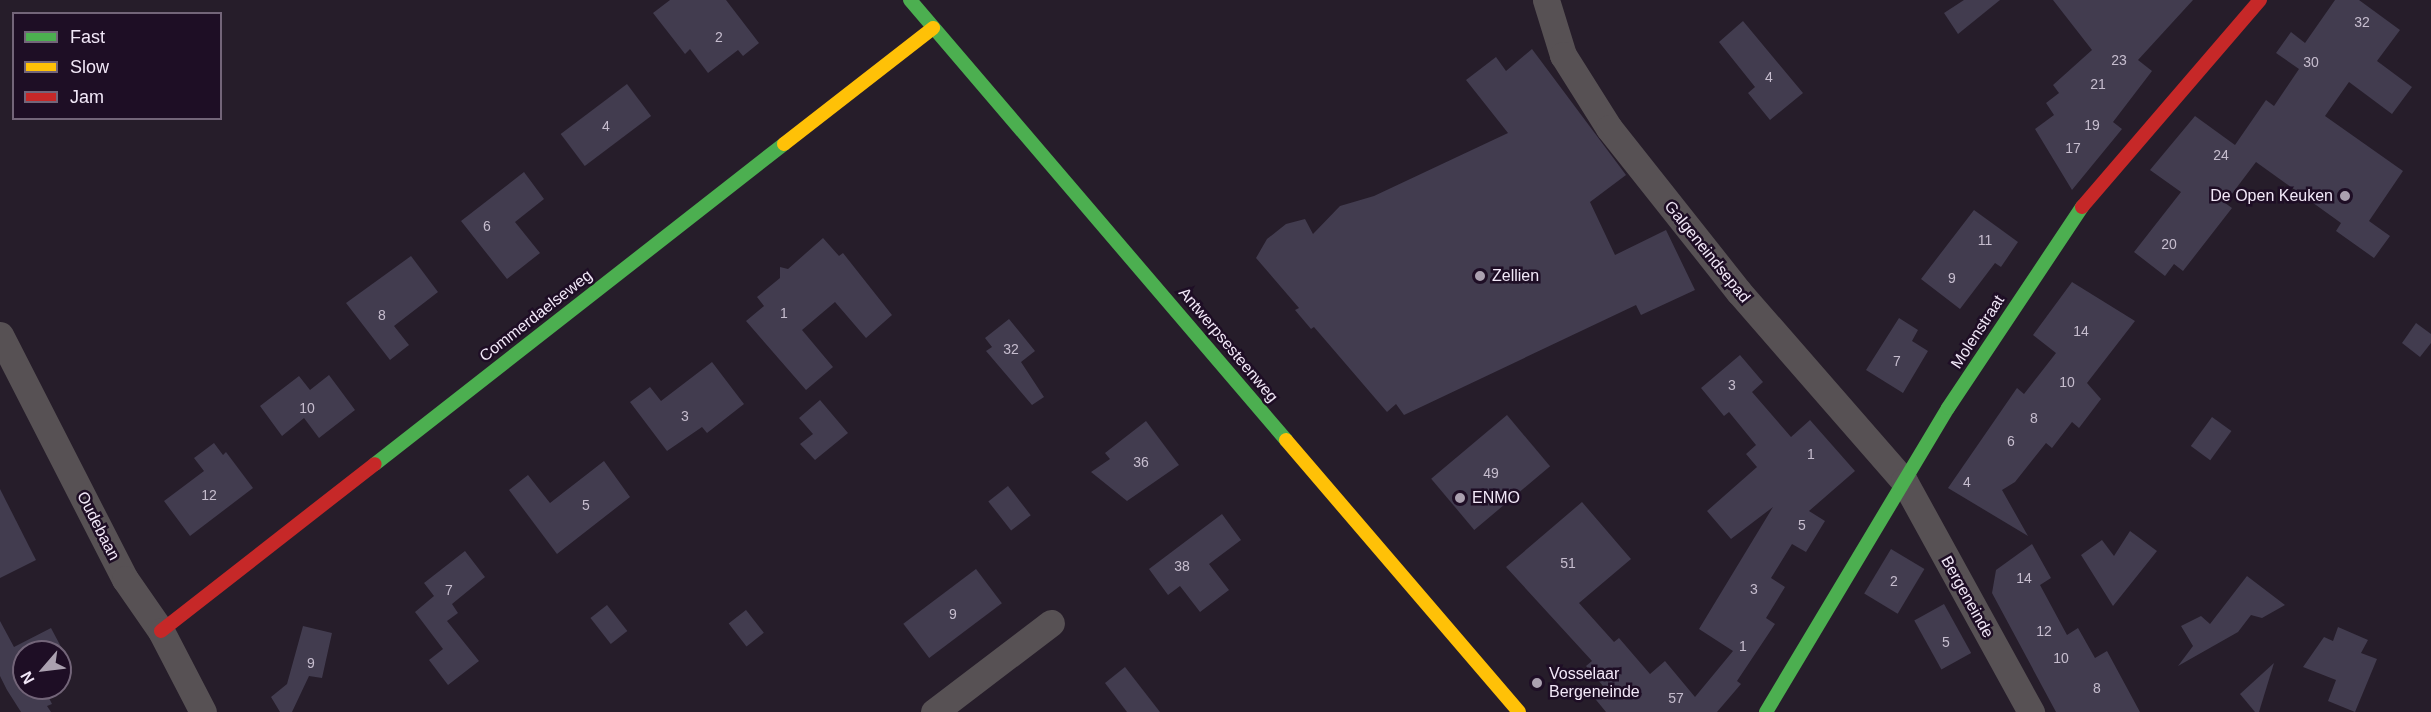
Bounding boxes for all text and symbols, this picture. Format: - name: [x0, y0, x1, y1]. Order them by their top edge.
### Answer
- legend: [12, 12, 222, 120]
- house number: 32: [2354, 14, 2370, 30]
- text: Fast: [70, 27, 105, 47]
- house number: 2: [715, 29, 723, 45]
- house number: 23: [2111, 52, 2127, 68]
- house number: 30: [2303, 54, 2319, 70]
- text: Slow: [70, 57, 109, 77]
- house number: 4: [1765, 69, 1773, 85]
- house number: 21: [2090, 76, 2106, 92]
- text: Jam: [70, 87, 104, 107]
- house number: 19: [2084, 117, 2100, 133]
- house number: 4: [602, 118, 610, 134]
- house number: 17: [2065, 140, 2081, 156]
- house number: 24: [2213, 147, 2229, 163]
- place label: De Open Keuken: [2210, 186, 2333, 206]
- marker: De Open Keuken: [2338, 189, 2352, 203]
- street label: Galgeneindsepad: [1660, 197, 1754, 307]
- house number: 6: [483, 218, 491, 234]
- house number: 11: [1978, 232, 1992, 248]
- house number: 20: [2161, 236, 2177, 252]
- street label: Commerdaelseweg: [476, 266, 596, 366]
- place label: Zellien: [1492, 266, 1539, 286]
- marker: Zellien: [1473, 269, 1487, 283]
- house number: 9: [1948, 270, 1956, 286]
- street label: Antwerpsesteenweg: [1174, 284, 1282, 406]
- street label: Molenstraat: [1947, 292, 2009, 372]
- house number: 1: [780, 305, 788, 321]
- house number: 8: [378, 307, 386, 323]
- house number: 14: [2073, 323, 2089, 339]
- house number: 32: [1003, 341, 1019, 357]
- house number: 7: [1893, 353, 1901, 369]
- house number: 10: [2059, 374, 2075, 390]
- house number: 3: [1728, 377, 1736, 393]
- house number: 10: [299, 400, 315, 416]
- house number: 3: [681, 408, 689, 424]
- house number: 8: [2030, 410, 2038, 426]
- house number: 6: [2007, 433, 2015, 449]
- house number: 1: [1807, 446, 1815, 462]
- house number: 36: [1133, 454, 1149, 470]
- house number: 49: [1483, 465, 1499, 481]
- house number: 4: [1963, 474, 1971, 490]
- house number: 12: [201, 487, 217, 503]
- street label: Oudebaan: [72, 488, 124, 564]
- place label: ENMO: [1472, 488, 1520, 508]
- marker: ENMO: [1453, 491, 1467, 505]
- house number: 5: [582, 497, 590, 513]
- house number: 5: [1798, 517, 1806, 533]
- street label: Bergeneinde: [1937, 553, 1997, 641]
- house number: 51: [1560, 555, 1576, 571]
- house number: 38: [1174, 558, 1190, 574]
- house number: 14: [2016, 570, 2032, 586]
- house number: 2: [1890, 573, 1898, 589]
- house number: 3: [1750, 581, 1758, 597]
- house number: 7: [445, 582, 453, 598]
- house number: 9: [949, 606, 957, 622]
- house number: 12: [2036, 623, 2052, 639]
- house number: 5: [1942, 634, 1950, 650]
- house number: 1: [1739, 638, 1747, 654]
- north arrow: [12, 640, 72, 700]
- house number: 10: [2053, 650, 2069, 666]
- house number: 9: [307, 655, 315, 671]
- place label: Vosselaar Bergeneinde: [1549, 664, 1640, 702]
- text: N: [17, 669, 38, 687]
- marker: Vosselaar Bergeneinde: [1530, 676, 1544, 690]
- house number: 8: [2093, 680, 2101, 696]
- house number: 57: [1668, 690, 1684, 706]

